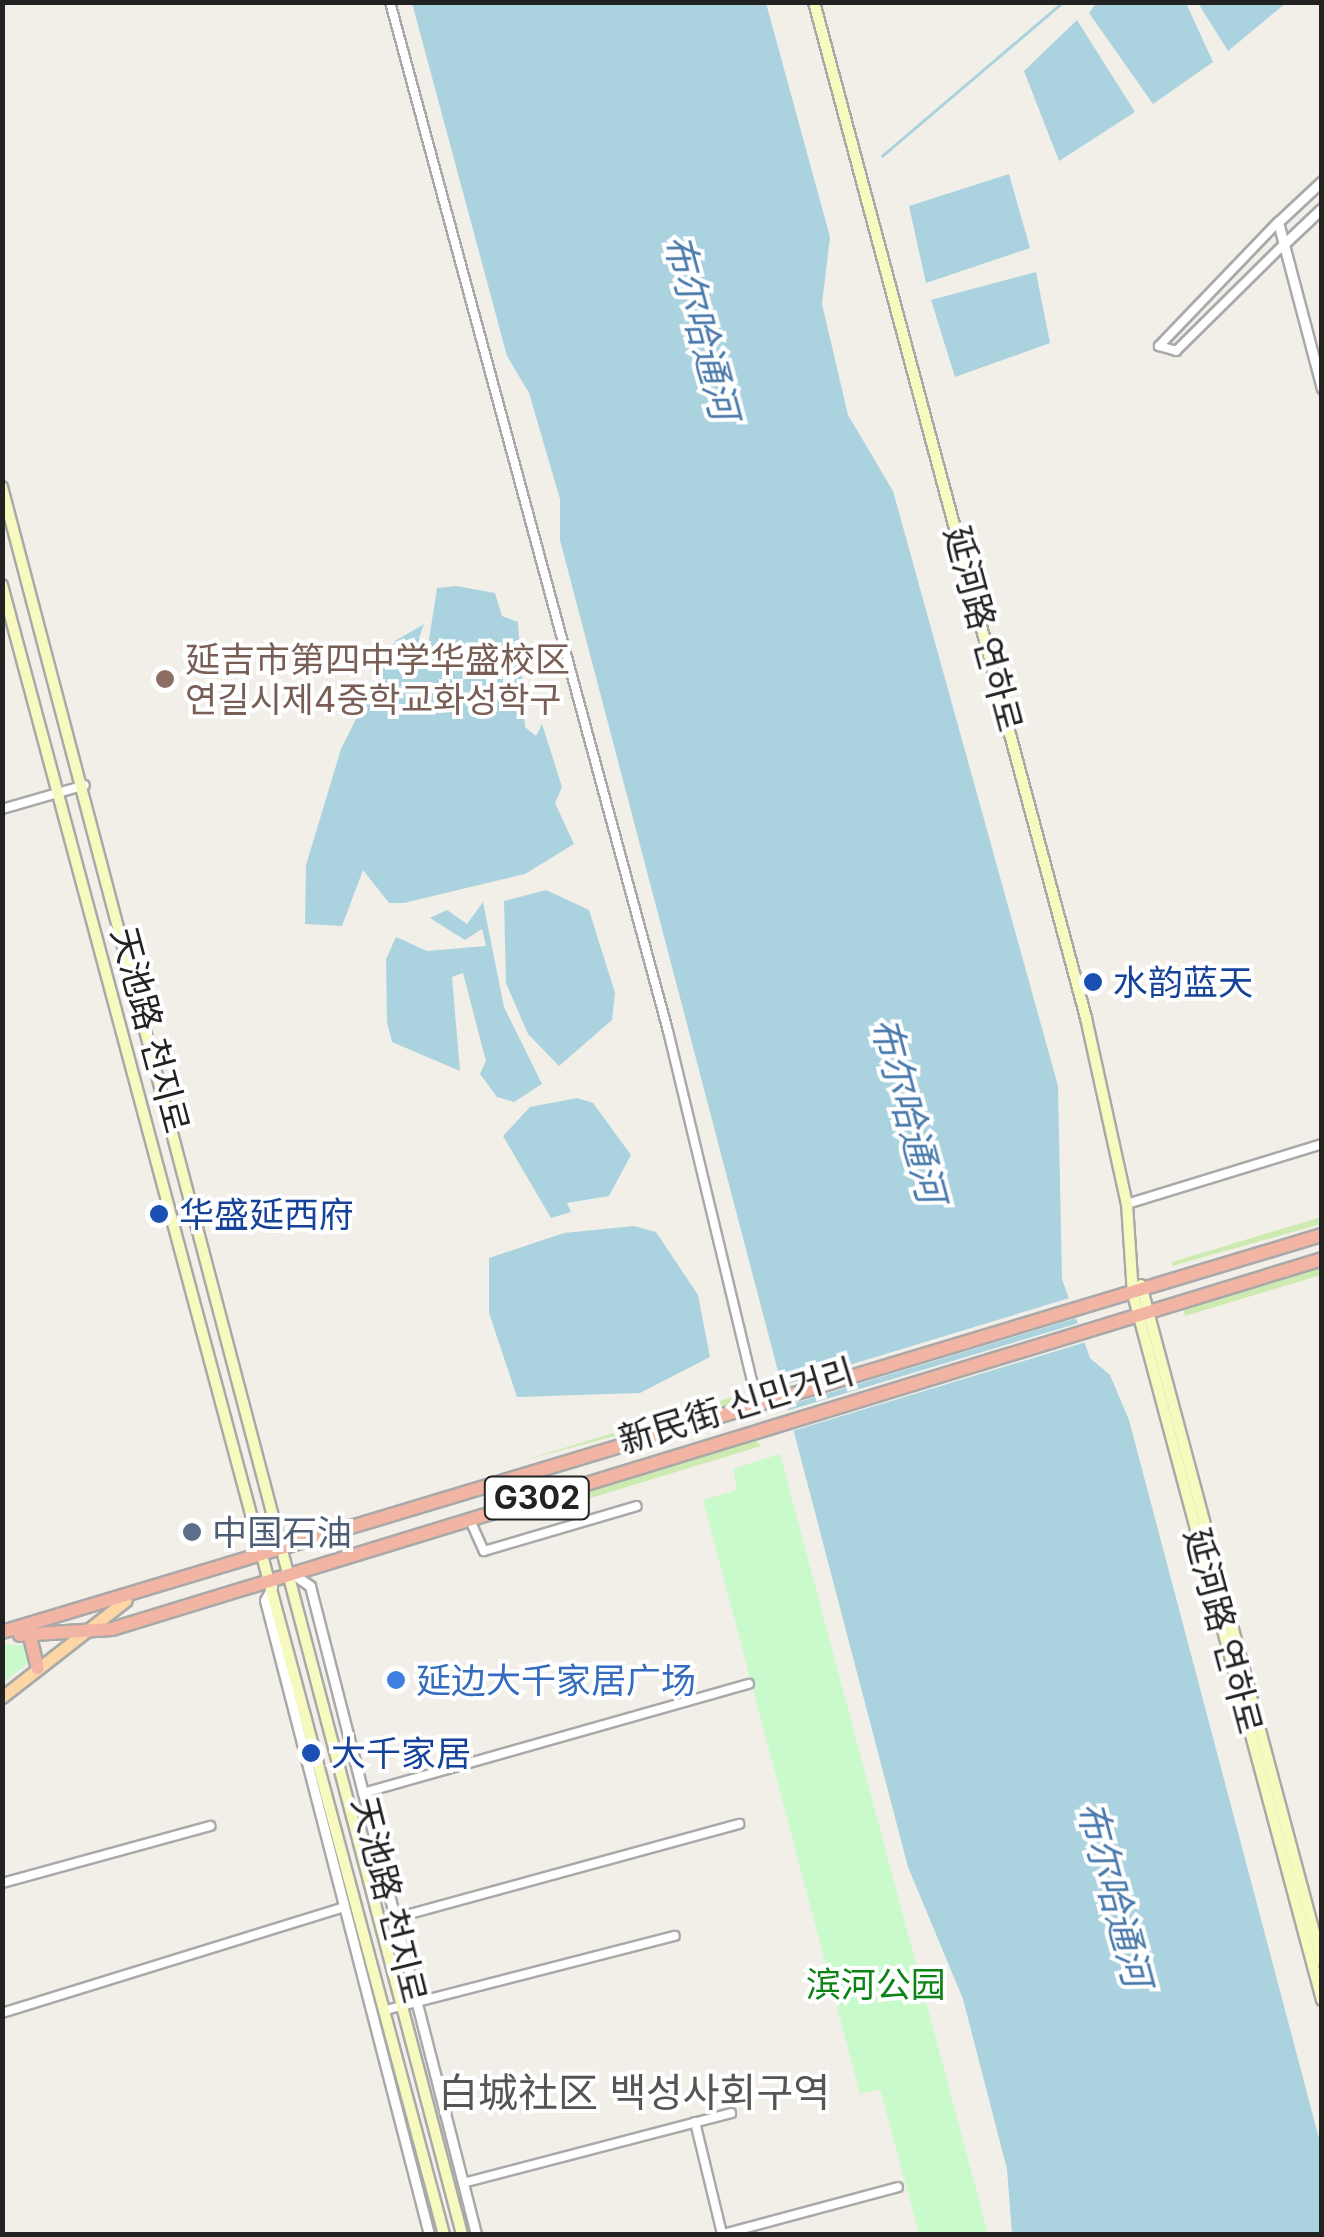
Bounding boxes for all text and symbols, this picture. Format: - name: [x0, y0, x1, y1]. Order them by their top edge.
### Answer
- water label: 布尔哈通河: [654, 229, 748, 425]
- street label: 延河路 연하로: [936, 521, 1032, 737]
- place label: 延吉市第四中学华盛校区 연길시제4중학교화성학구: [185, 638, 570, 720]
- marker: 延吉市第四中学华盛校区 연길시제4중학교화성학구: [154, 668, 176, 690]
- street label: 天池路 천지로: [103, 922, 199, 1138]
- place label: 水韵蓝天: [1113, 961, 1253, 1003]
- marker: 水韵蓝天: [1082, 971, 1104, 993]
- water label: 布尔哈通河: [861, 1012, 955, 1208]
- place label: 华盛延西府: [179, 1193, 354, 1235]
- marker: 华盛延西府: [148, 1203, 170, 1225]
- street label: 新民街 신민거리: [613, 1349, 859, 1461]
- road number: G302: [482, 1471, 592, 1525]
- place label: 中国石油: [212, 1511, 352, 1553]
- marker: 中国石油: [181, 1521, 203, 1543]
- street label: 延河路 연하로: [1176, 1523, 1272, 1739]
- place label: 延边大千家居广场: [416, 1659, 696, 1701]
- marker: 延边大千家居广场: [385, 1669, 407, 1691]
- place label: 大千家居: [331, 1732, 471, 1774]
- marker: 大千家居: [300, 1742, 322, 1764]
- street label: 天池路 천지로: [344, 1792, 436, 2008]
- water label: 布尔哈通河: [1067, 1796, 1161, 1992]
- park label: 滨河公园: [806, 1963, 946, 2005]
- district label: 白城社区 백성사회구역: [438, 2069, 830, 2117]

